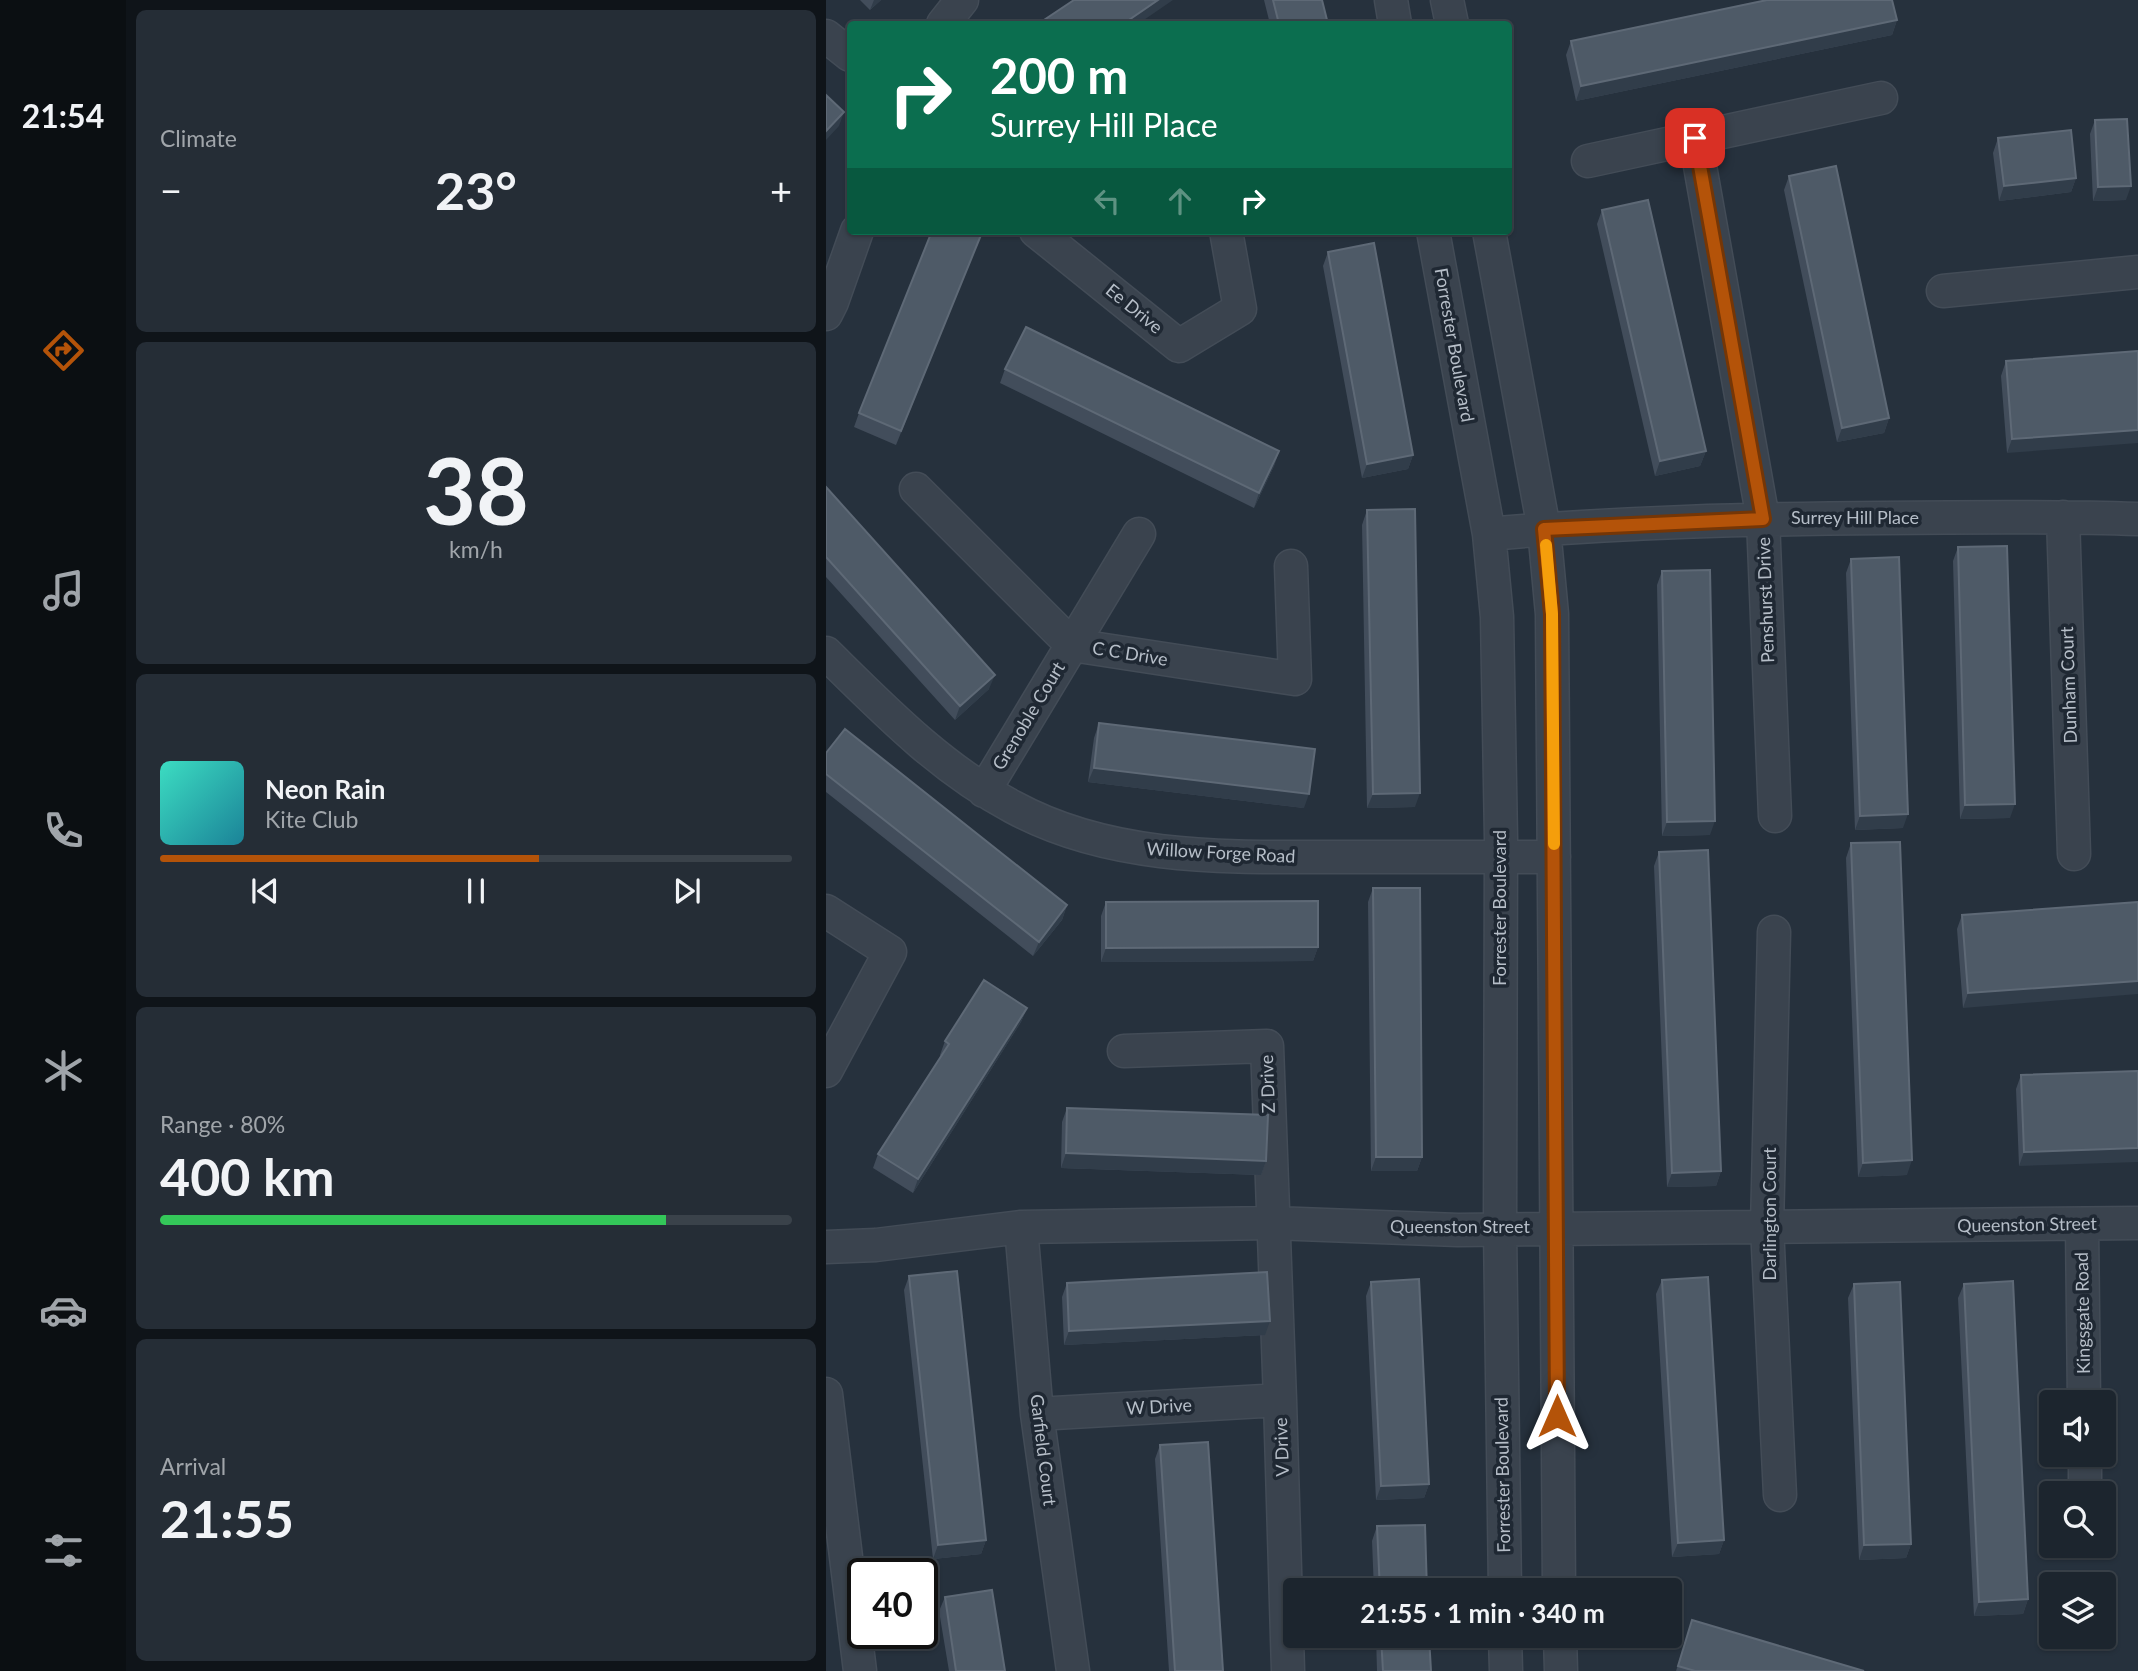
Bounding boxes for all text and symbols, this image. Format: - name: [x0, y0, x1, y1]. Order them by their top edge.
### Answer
- text: 200 m: [990, 46, 1128, 104]
- icon: right: [875, 49, 966, 140]
- text: 21:54: [22, 96, 104, 135]
- text: Surrey Hill Place: [990, 105, 1218, 144]
- pin: [1665, 108, 1725, 168]
- icon: arrive: [1676, 119, 1714, 157]
- text: Climate: [160, 124, 237, 152]
- text: 23°: [435, 159, 517, 221]
- text: −: [160, 167, 182, 213]
- text: +: [770, 167, 792, 213]
- icon: left: [1088, 182, 1126, 220]
- icon: ahead: [1161, 182, 1199, 220]
- icon: right: [1234, 182, 1272, 220]
- street label: Forrester Boulevard: [1431, 266, 1479, 424]
- street label: Ee Drive: [1102, 279, 1168, 338]
- icon: directions: [39, 326, 88, 375]
- text: 38: [423, 435, 529, 544]
- street label: Surrey Hill Place: [1791, 506, 1919, 528]
- text: km/h: [449, 535, 503, 563]
- street label: Penshurst Drive: [1752, 537, 1778, 663]
- icon: music: [39, 566, 88, 615]
- street label: Dunham Court: [2055, 626, 2081, 744]
- street label: C C Drive: [1091, 636, 1170, 670]
- street label: Grenoble Court: [987, 657, 1069, 774]
- text: Neon Rain: [265, 773, 385, 805]
- text: Kite Club: [265, 805, 358, 833]
- icon: phone: [39, 806, 88, 855]
- street label: Forrester Boulevard: [1488, 830, 1510, 986]
- street label: Willow Forge Road: [1146, 837, 1296, 867]
- icon: previous: [246, 872, 284, 910]
- icon: pause: [457, 872, 495, 910]
- icon: next: [668, 872, 706, 910]
- icon: climate: [39, 1046, 88, 1095]
- street label: Z Drive: [1255, 1054, 1279, 1114]
- text: Range · 80%: [160, 1110, 285, 1138]
- text: 400 km: [160, 1145, 334, 1207]
- street label: Darlington Court: [1758, 1147, 1780, 1281]
- street label: Queenston Street: [1957, 1212, 2098, 1236]
- street label: Queenston Street: [1390, 1215, 1530, 1237]
- street label: Kingsgate Road: [2070, 1252, 2094, 1374]
- icon: car: [39, 1286, 88, 1335]
- position arrow: [1520, 1379, 1594, 1453]
- map controls: [2039, 1390, 2116, 1649]
- button: sound: [2039, 1390, 2116, 1467]
- street label: Garfield Court: [1026, 1393, 1062, 1508]
- street label: W Drive: [1125, 1393, 1192, 1419]
- street label: Forrester Boulevard: [1490, 1397, 1514, 1553]
- street label: V Drive: [1269, 1417, 1293, 1477]
- text: Arrival: [160, 1452, 226, 1480]
- button: search: [2039, 1481, 2116, 1558]
- text: 21:55: [160, 1487, 294, 1549]
- icon: filters: [39, 1526, 88, 1575]
- speed limit sign: 40: [847, 1558, 938, 1649]
- button: layers: [2039, 1572, 2116, 1649]
- text: 21:55 · 1 min · 340 m: [1360, 1597, 1605, 1629]

